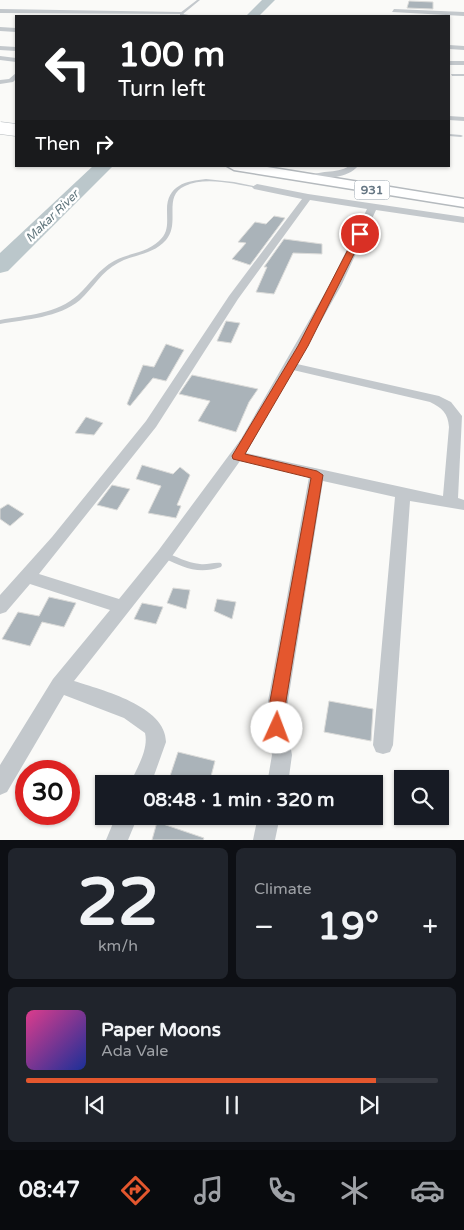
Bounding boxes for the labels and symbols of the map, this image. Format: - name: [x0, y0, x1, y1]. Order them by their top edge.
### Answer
- road number: 931: [354, 180, 390, 200]
- water label: Makar River: [23, 186, 82, 245]
- pin: [339, 213, 381, 255]
- position arrow: [250, 701, 302, 753]
- speed limit sign: 30: [15, 760, 80, 825]

